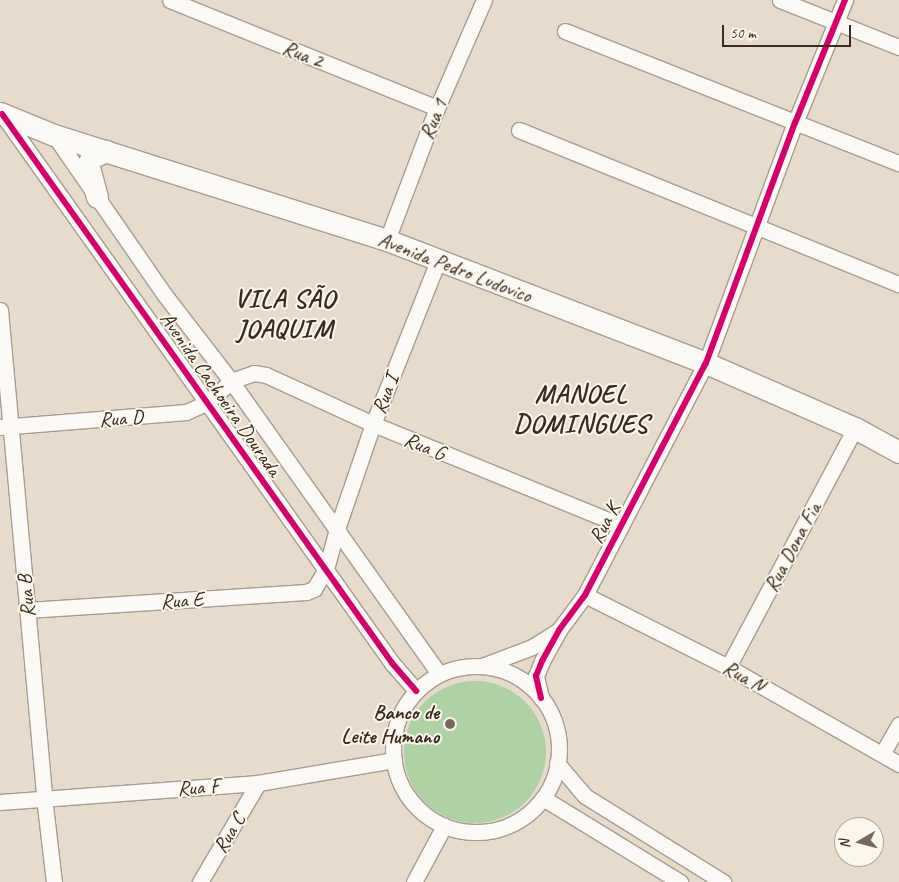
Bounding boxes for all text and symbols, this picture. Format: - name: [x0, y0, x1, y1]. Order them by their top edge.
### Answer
- scale bar: [724, 15, 853, 47]
- text: 50 m: [730, 24, 756, 43]
- street label: Rua 2: [279, 35, 327, 73]
- street label: Rua 1: [414, 95, 452, 143]
- street label: Avenida Pedro Ludovico: [375, 226, 535, 308]
- district label: VILA SÃO JOAQUIM: [234, 283, 336, 344]
- street label: Avenida Cachoeira Dourada: [154, 307, 288, 481]
- street label: Rua I: [366, 371, 404, 417]
- district label: MANOEL DOMINGUES: [513, 378, 649, 439]
- street label: Rua D: [98, 404, 144, 432]
- street label: Rua G: [401, 426, 449, 466]
- street label: Rua K: [583, 498, 625, 548]
- street label: Rua Dona Fia: [758, 498, 826, 596]
- street label: Rua B: [12, 574, 40, 618]
- street label: Rua E: [160, 586, 204, 614]
- street label: Rua N: [718, 654, 770, 698]
- place label: Banco de Leite Humano: [342, 699, 439, 749]
- marker: Banco de Leite Humano: [443, 717, 457, 731]
- street label: Rua F: [176, 773, 220, 801]
- street label: Rua C: [207, 809, 251, 857]
- north arrow: [834, 817, 884, 867]
- text: N: [836, 839, 854, 850]

